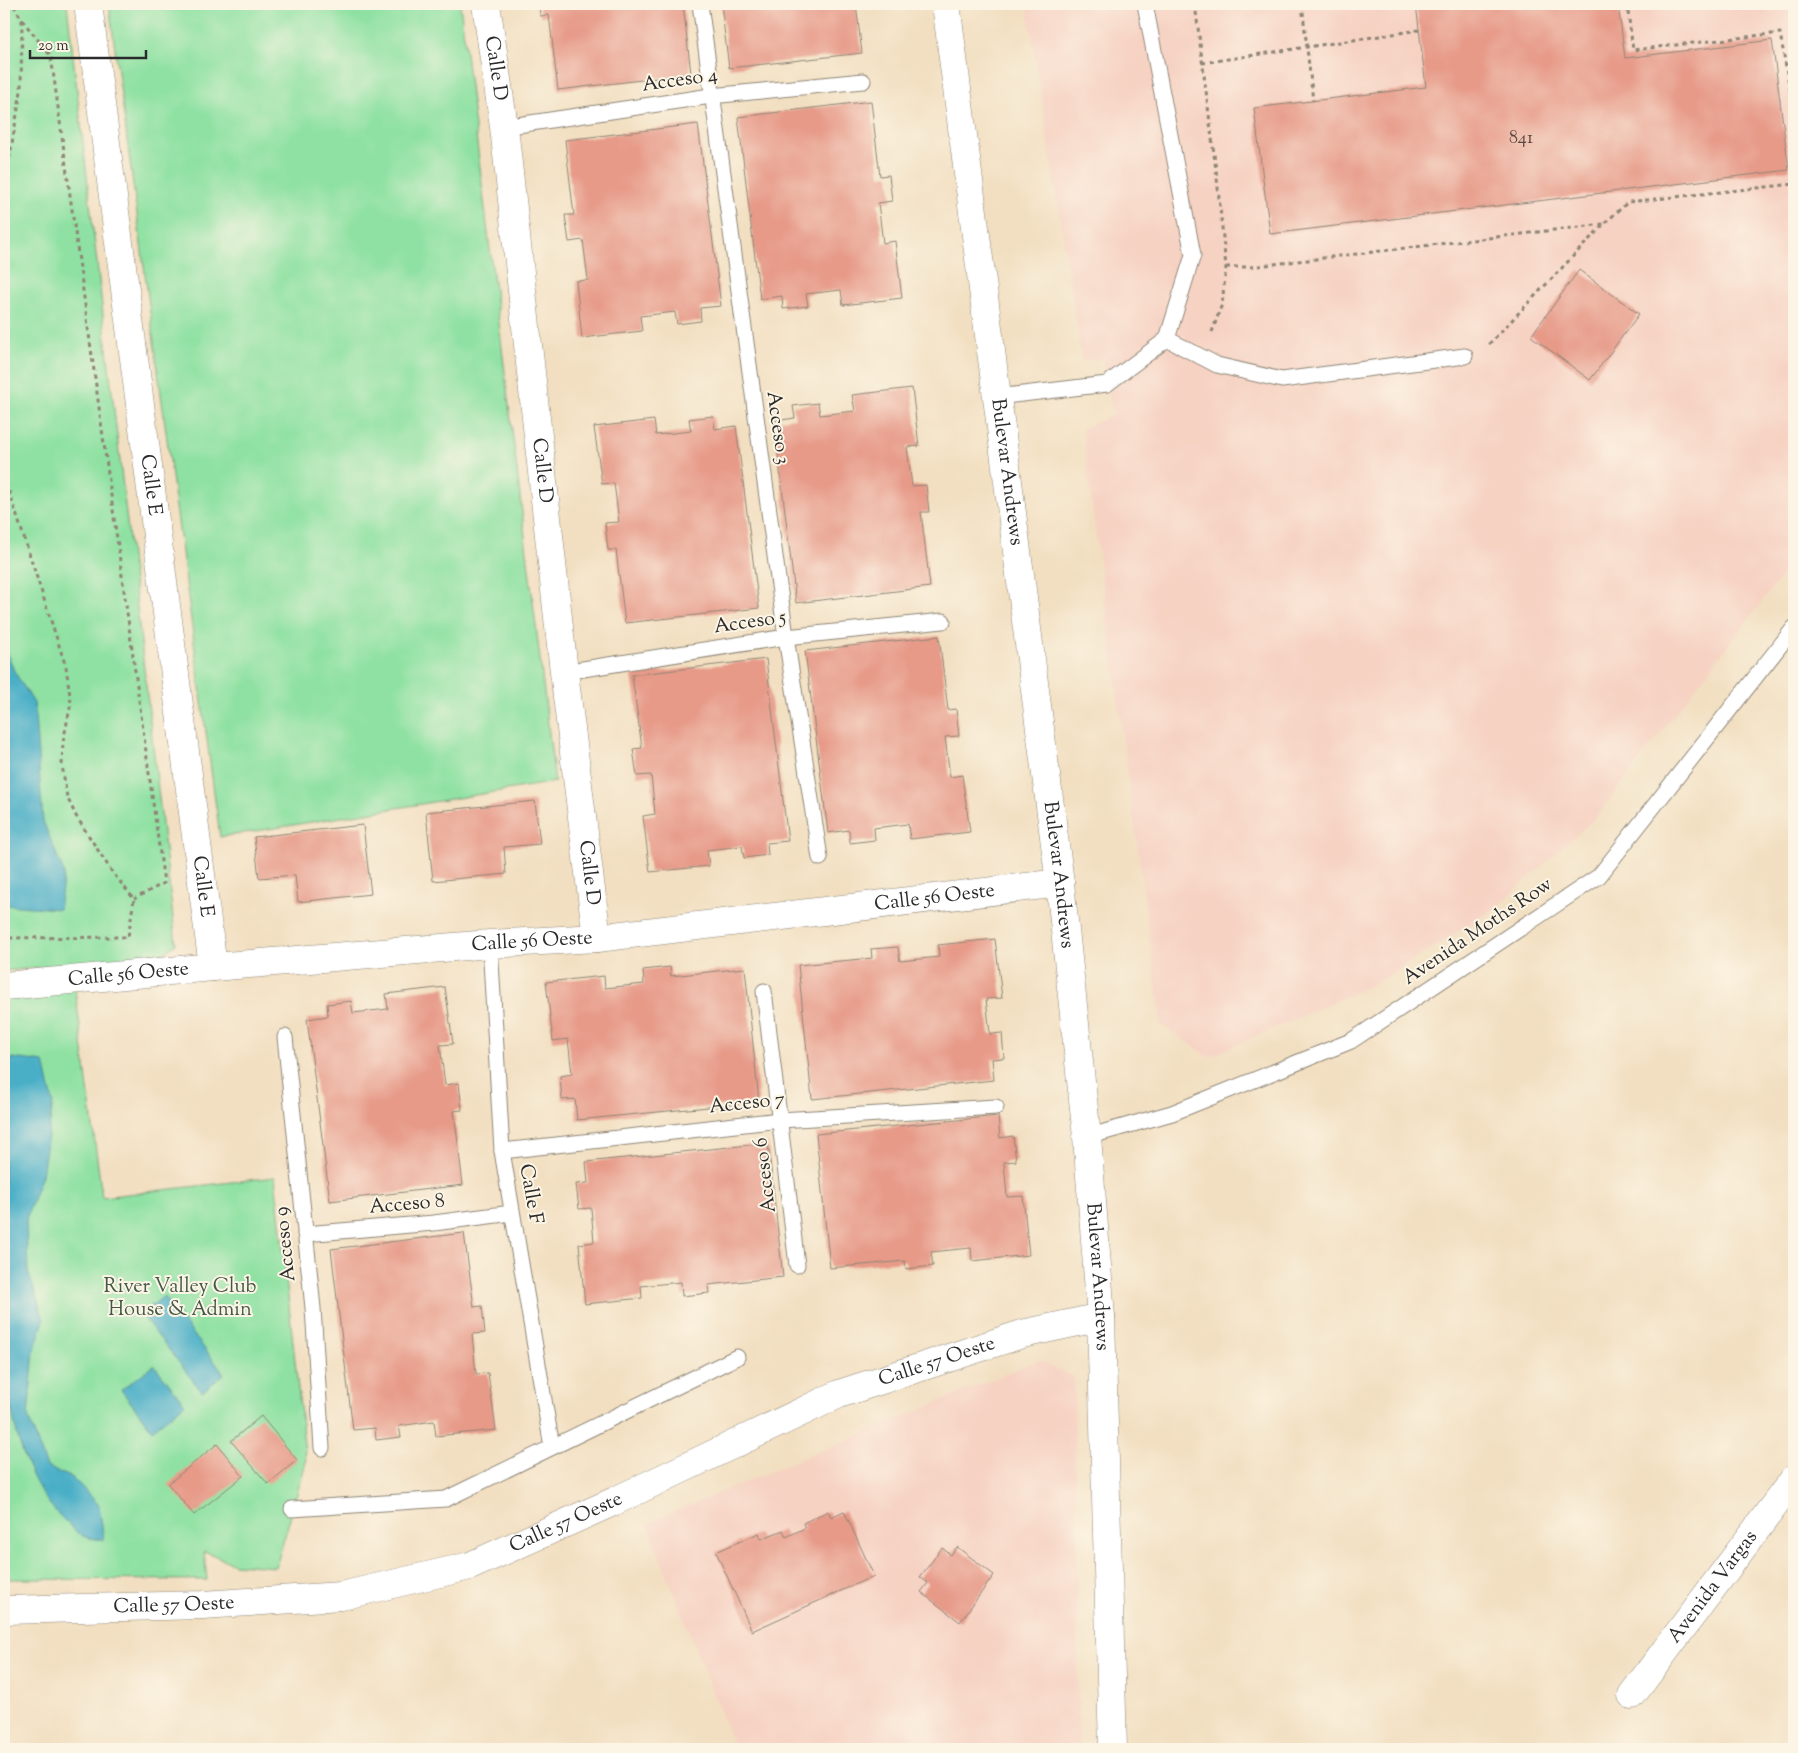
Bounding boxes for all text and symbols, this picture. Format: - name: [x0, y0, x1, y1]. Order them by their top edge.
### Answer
- scale bar: [30, 28, 146, 60]
- street label: Calle D: [476, 34, 515, 103]
- text: 20 m: [38, 36, 69, 57]
- street label: Acceso 4: [640, 61, 720, 101]
- house number: 841: [1509, 126, 1533, 152]
- street label: Acceso 3: [758, 389, 796, 467]
- street label: Bulevar Andrews: [983, 397, 1031, 548]
- street label: Calle D: [524, 436, 560, 505]
- street label: Calle E: [132, 452, 169, 517]
- street label: Acceso 5: [712, 604, 788, 642]
- street label: Bulevar Andrews: [1035, 799, 1081, 950]
- street label: Calle D: [570, 839, 607, 907]
- street label: Calle E: [184, 854, 221, 919]
- street label: Avenida Moths Row: [1397, 871, 1559, 993]
- street label: Calle 56 Oeste: [873, 876, 997, 919]
- street label: Calle 56 Oeste: [470, 924, 593, 960]
- street label: Calle 56 Oeste: [67, 955, 190, 995]
- street label: Acceso 7: [708, 1086, 786, 1122]
- street label: Acceso 6: [747, 1136, 785, 1214]
- street label: Calle F: [510, 1162, 550, 1226]
- street label: Acceso 8: [368, 1187, 446, 1223]
- street label: Bulevar Andrews: [1078, 1202, 1116, 1351]
- street label: Acceso 9: [268, 1205, 304, 1283]
- park label: River Valley Club House & Admin: [103, 1273, 257, 1325]
- street label: Calle 57 Oeste: [875, 1329, 999, 1395]
- street label: Calle 57 Oeste: [505, 1485, 627, 1561]
- street label: Avenida Vargas: [1661, 1524, 1765, 1650]
- street label: Calle 57 Oeste: [113, 1588, 235, 1622]

